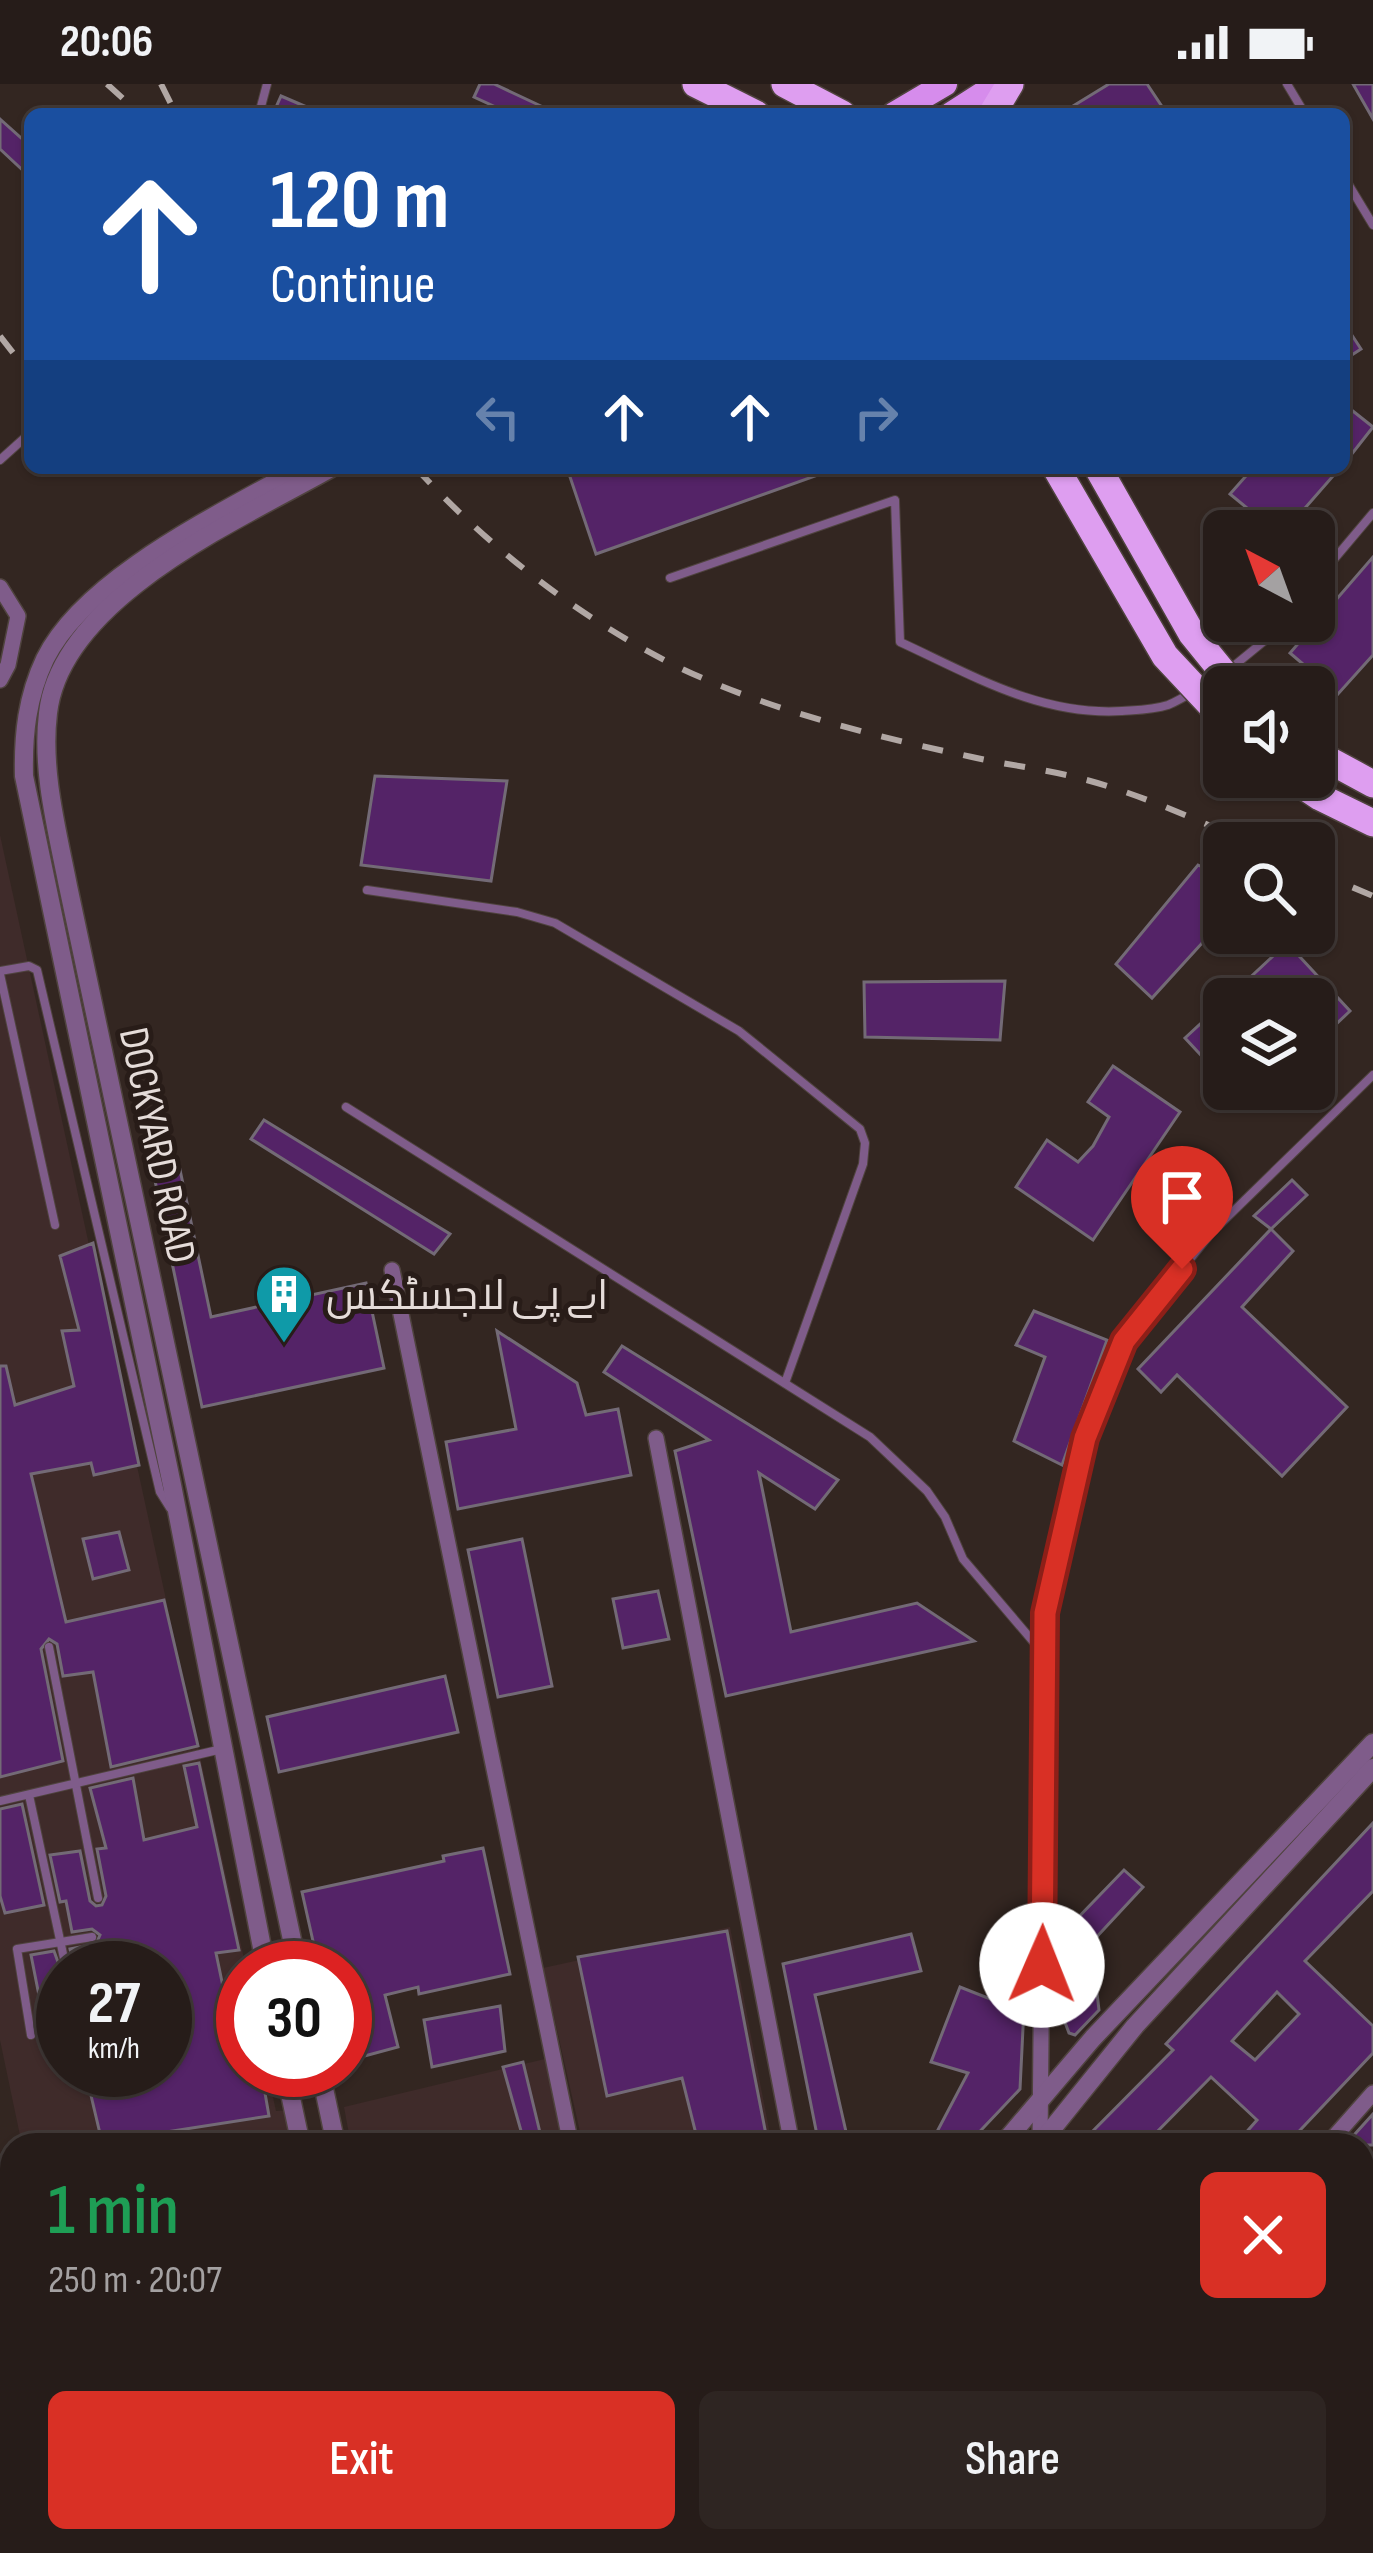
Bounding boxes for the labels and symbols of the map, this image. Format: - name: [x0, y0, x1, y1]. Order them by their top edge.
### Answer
- north arrow: [1203, 510, 1335, 642]
- street label: DOCKYARD ROAD: [107, 1023, 206, 1268]
- pin: [1131, 1146, 1233, 1269]
- building icon: اے پی لاجسٹکس: [253, 1263, 315, 1345]
- place label: اے پی لاجسٹکس: [326, 1271, 608, 1322]
- position arrow: [979, 1902, 1105, 2028]
- speed limit sign: 30: [216, 1941, 372, 2097]

